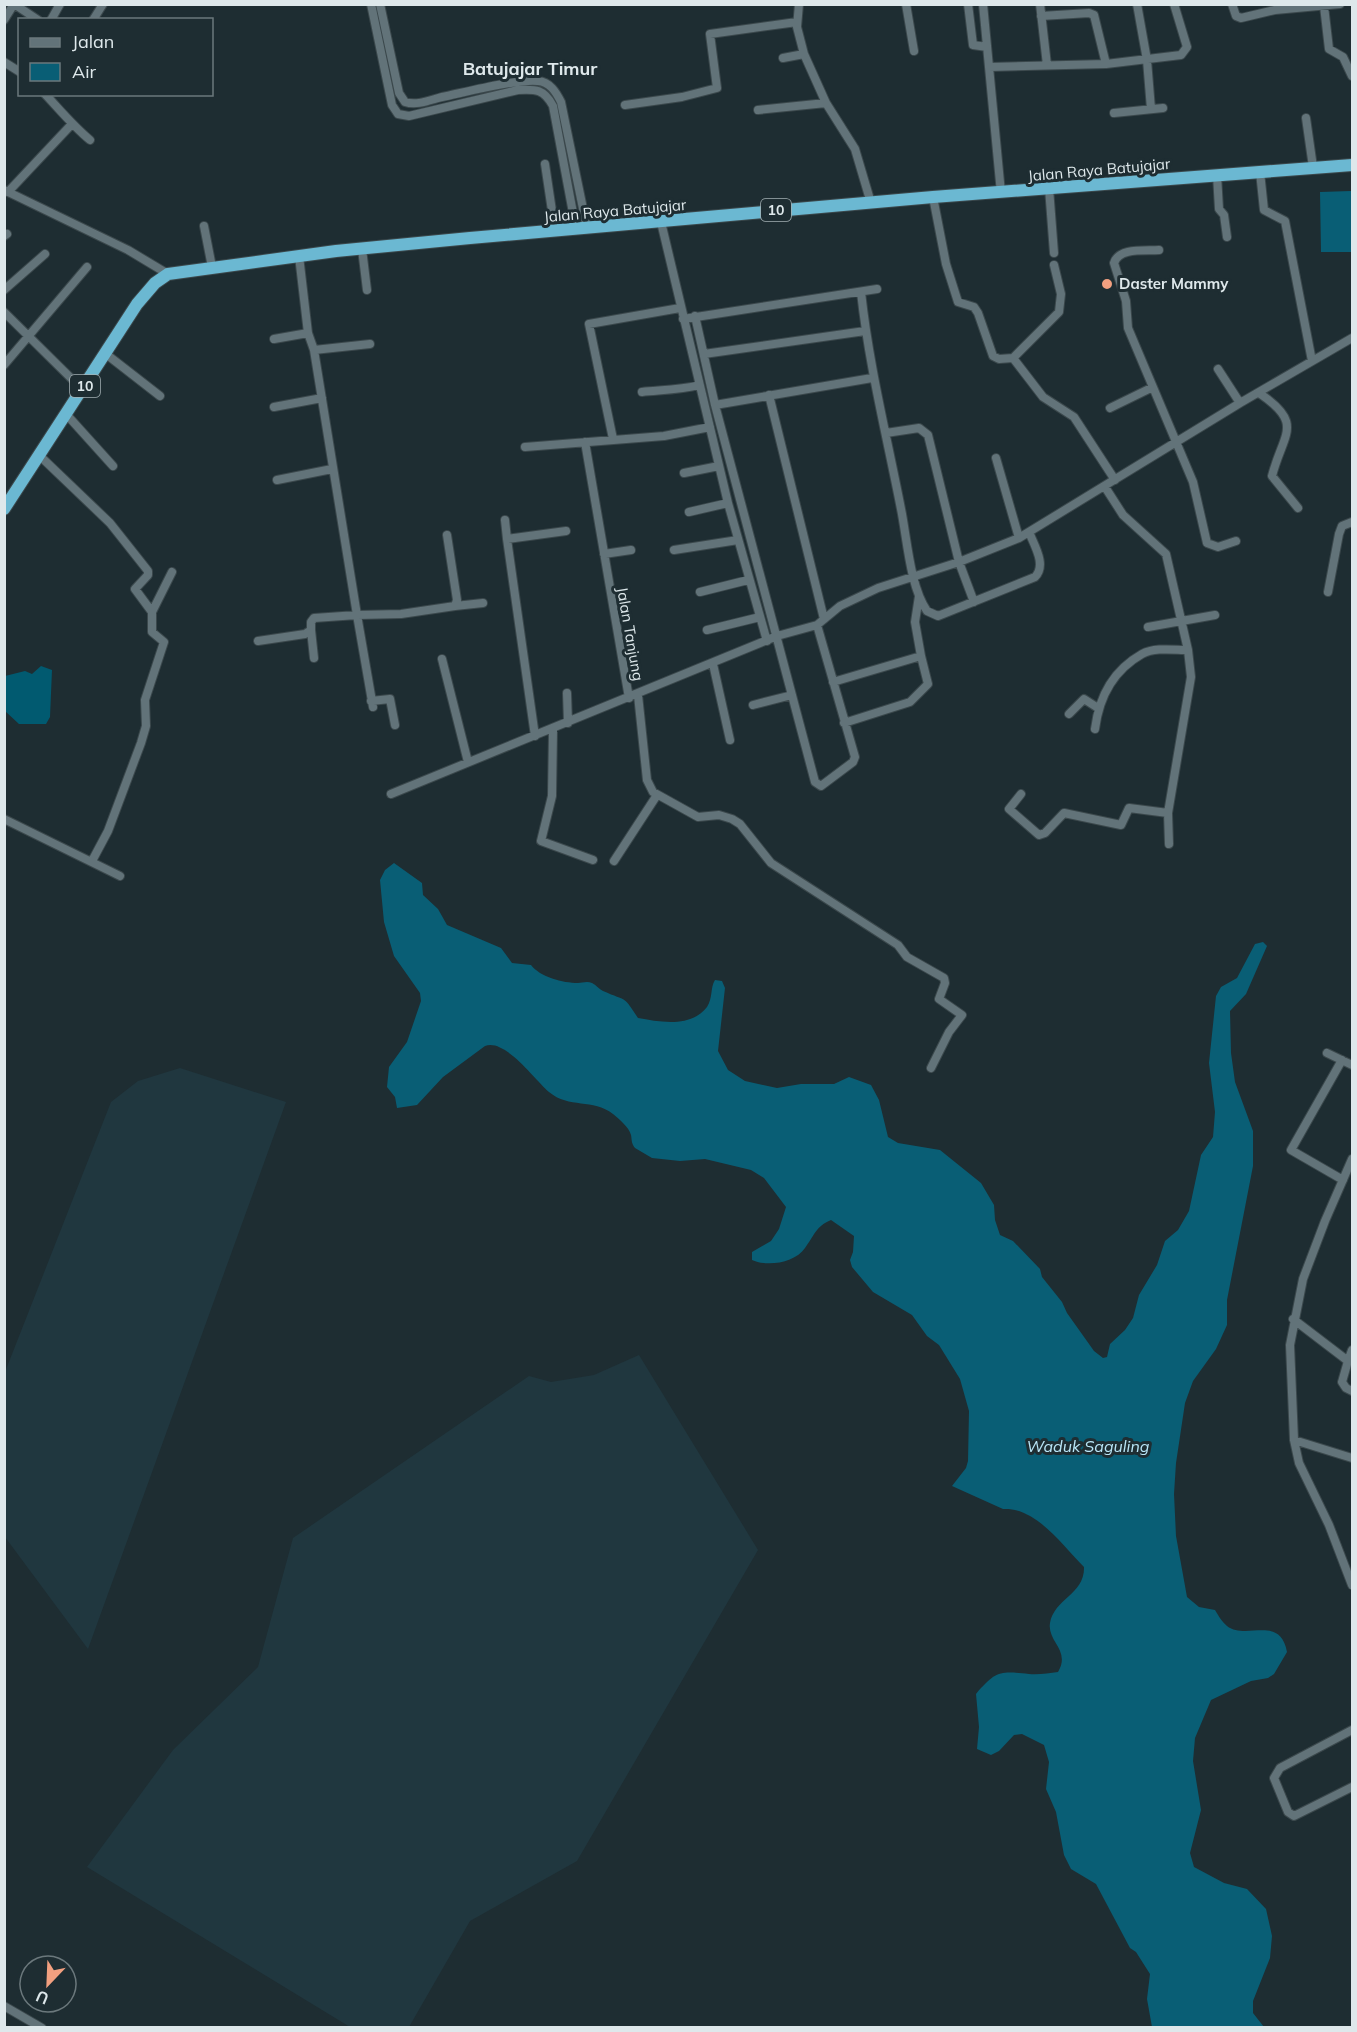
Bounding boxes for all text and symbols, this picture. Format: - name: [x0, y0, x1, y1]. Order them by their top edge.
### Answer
- legend: [18, 18, 213, 96]
- text: Jalan: [72, 30, 114, 53]
- district label: Batujajar Timur: [463, 57, 598, 80]
- text: Air: [72, 60, 97, 83]
- street label: Jalan Raya Batujajar: [1027, 154, 1172, 185]
- street label: Jalan Raya Batujajar: [543, 195, 688, 226]
- road number: 10: [761, 199, 791, 221]
- place label: Daster Mammy: [1119, 274, 1229, 293]
- marker: Daster Mammy: [1100, 277, 1114, 291]
- road number: 10: [70, 375, 100, 397]
- street label: Jalan Tanjung: [613, 585, 648, 682]
- water label: Waduk Saguling: [1027, 1436, 1150, 1456]
- north arrow: [18, 1954, 78, 2014]
- text: U: [33, 1986, 51, 2009]

